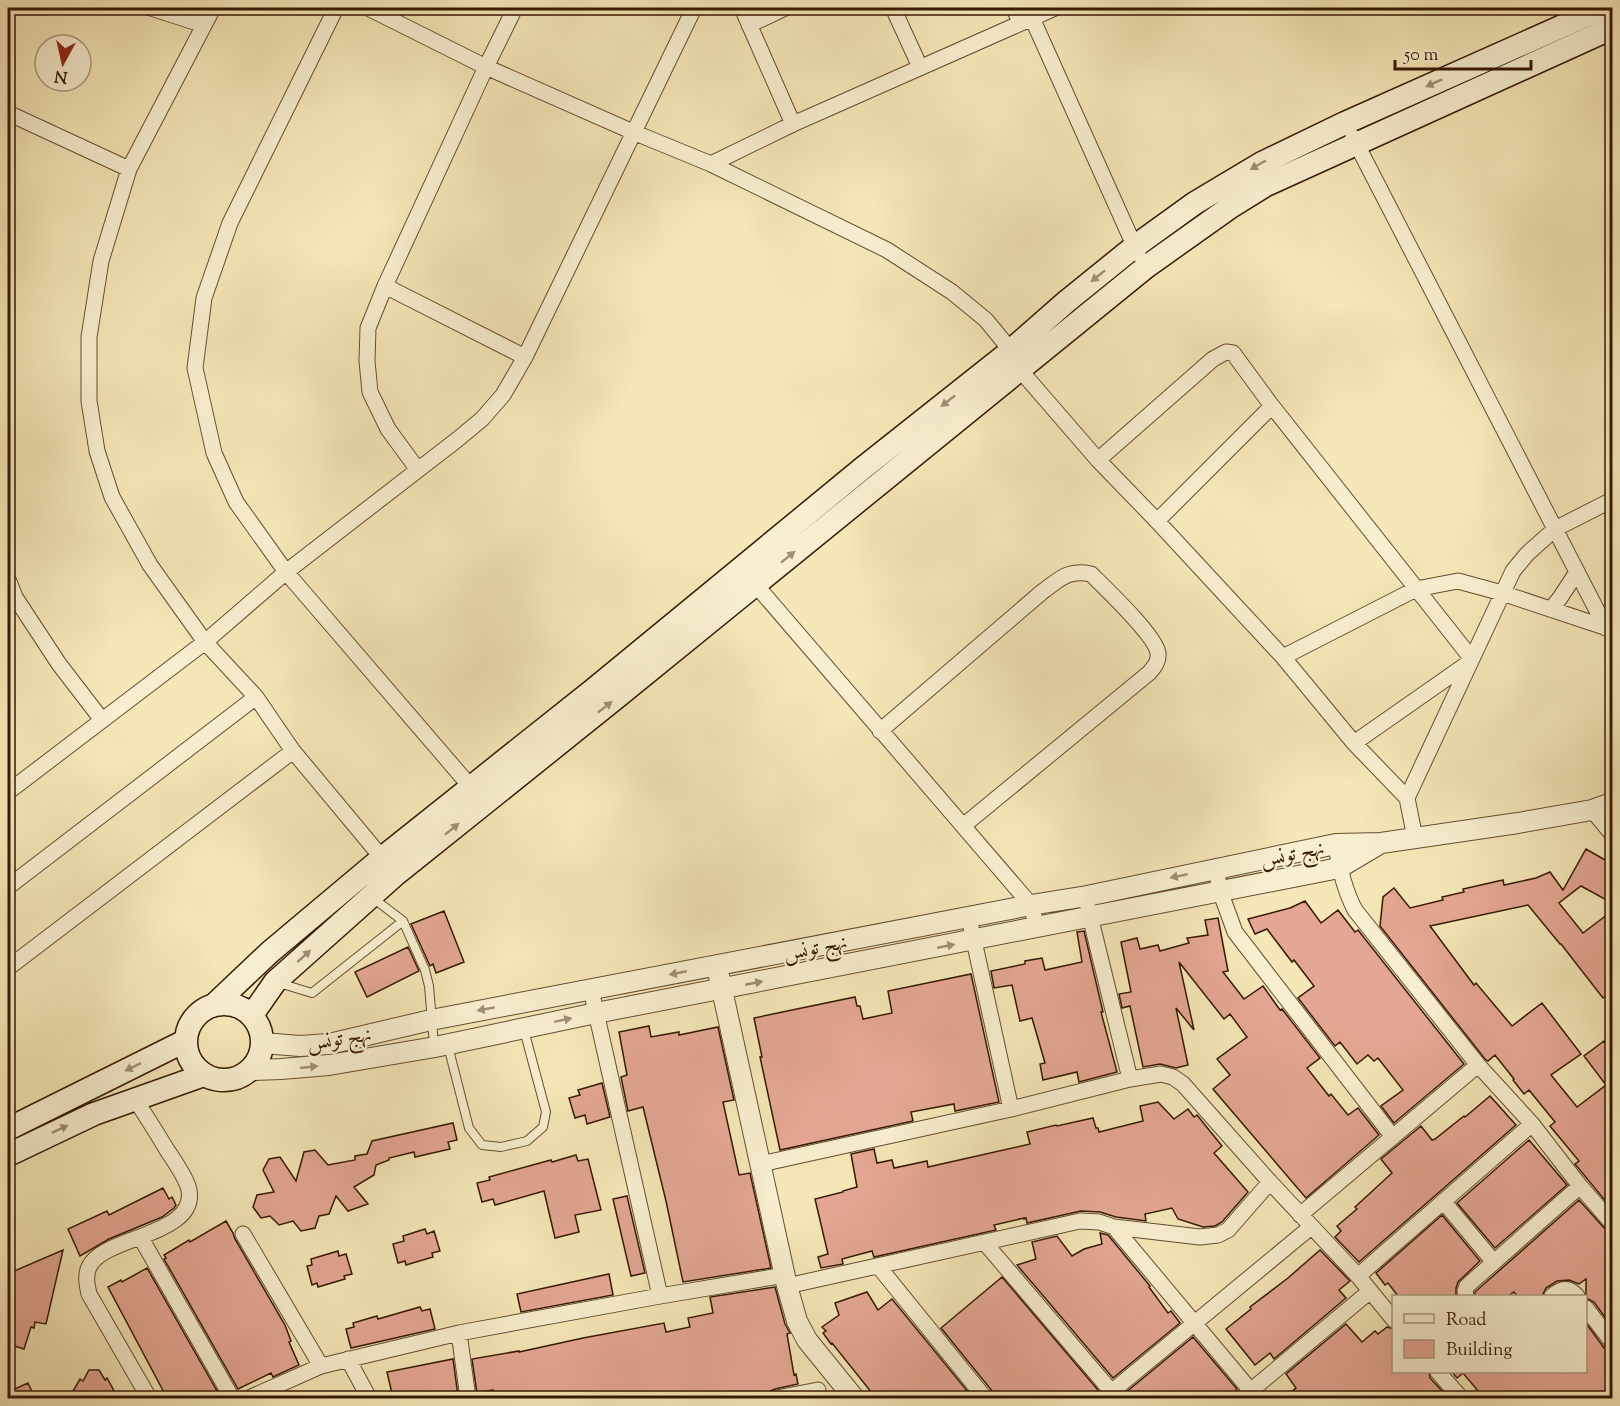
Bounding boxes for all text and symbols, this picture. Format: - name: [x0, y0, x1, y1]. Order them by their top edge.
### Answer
- north arrow: [33, 33, 93, 93]
- scale bar: [1395, 33, 1532, 71]
- text: 50 m: [1403, 43, 1439, 69]
- text: N: [53, 63, 69, 88]
- one-way arrow: [1425, 78, 1443, 88]
- one-way arrow: [1250, 160, 1266, 171]
- one-way arrow: [1090, 270, 1106, 283]
- one-way arrow: [940, 394, 955, 406]
- one-way arrow: [780, 551, 796, 564]
- one-way arrow: [597, 702, 612, 714]
- one-way arrow: [444, 822, 460, 835]
- street label: نهج تونس: [1258, 834, 1328, 878]
- one-way arrow: [1169, 872, 1188, 882]
- street label: نهج تونس: [781, 928, 851, 972]
- one-way arrow: [936, 941, 955, 950]
- one-way arrow: [296, 950, 311, 963]
- one-way arrow: [668, 969, 687, 978]
- one-way arrow: [745, 978, 764, 987]
- one-way arrow: [477, 1005, 496, 1014]
- one-way arrow: [554, 1015, 572, 1025]
- street label: نهج تونس: [305, 1021, 374, 1061]
- one-way arrow: [124, 1062, 141, 1071]
- one-way arrow: [300, 1062, 319, 1072]
- one-way arrow: [51, 1125, 68, 1134]
- legend: [1392, 1295, 1587, 1373]
- text: Road: [1446, 1308, 1486, 1334]
- text: Building: [1446, 1338, 1512, 1364]

